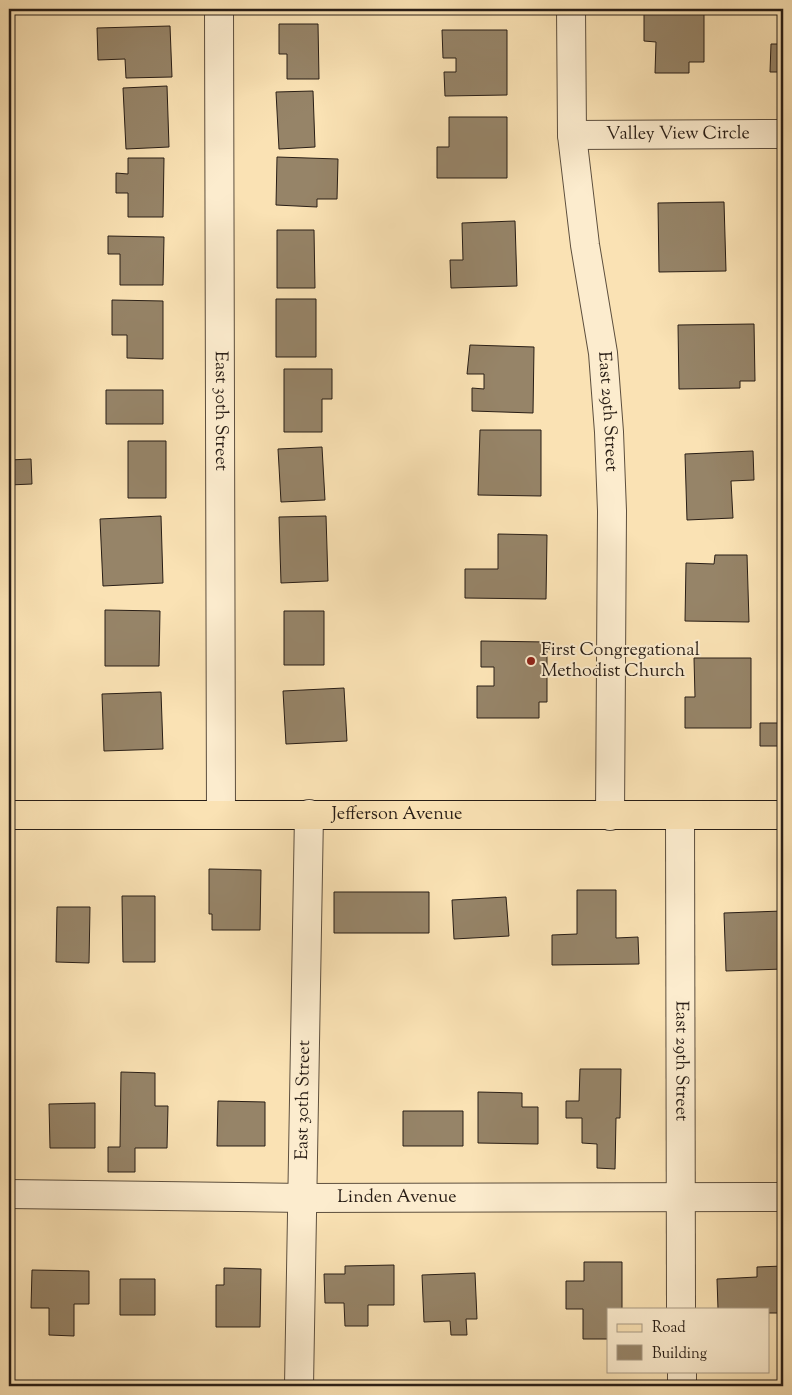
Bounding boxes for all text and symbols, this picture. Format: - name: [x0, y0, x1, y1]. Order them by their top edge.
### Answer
- street label: Valley View Circle: [606, 121, 750, 148]
- street label: East 30th Street: [207, 351, 233, 471]
- street label: East 29th Street: [590, 351, 623, 472]
- place label: First Congregational Methodist Church: [541, 638, 700, 685]
- marker: First Congregational Methodist Church: [525, 655, 537, 667]
- street label: Jefferson Avenue: [331, 802, 462, 828]
- street label: East 29th Street: [667, 1001, 694, 1121]
- street label: East 30th Street: [290, 1040, 318, 1160]
- street label: Linden Avenue: [337, 1185, 457, 1211]
- legend: [607, 1308, 770, 1372]
- text: Road: [652, 1318, 686, 1339]
- text: Building: [652, 1344, 707, 1365]

